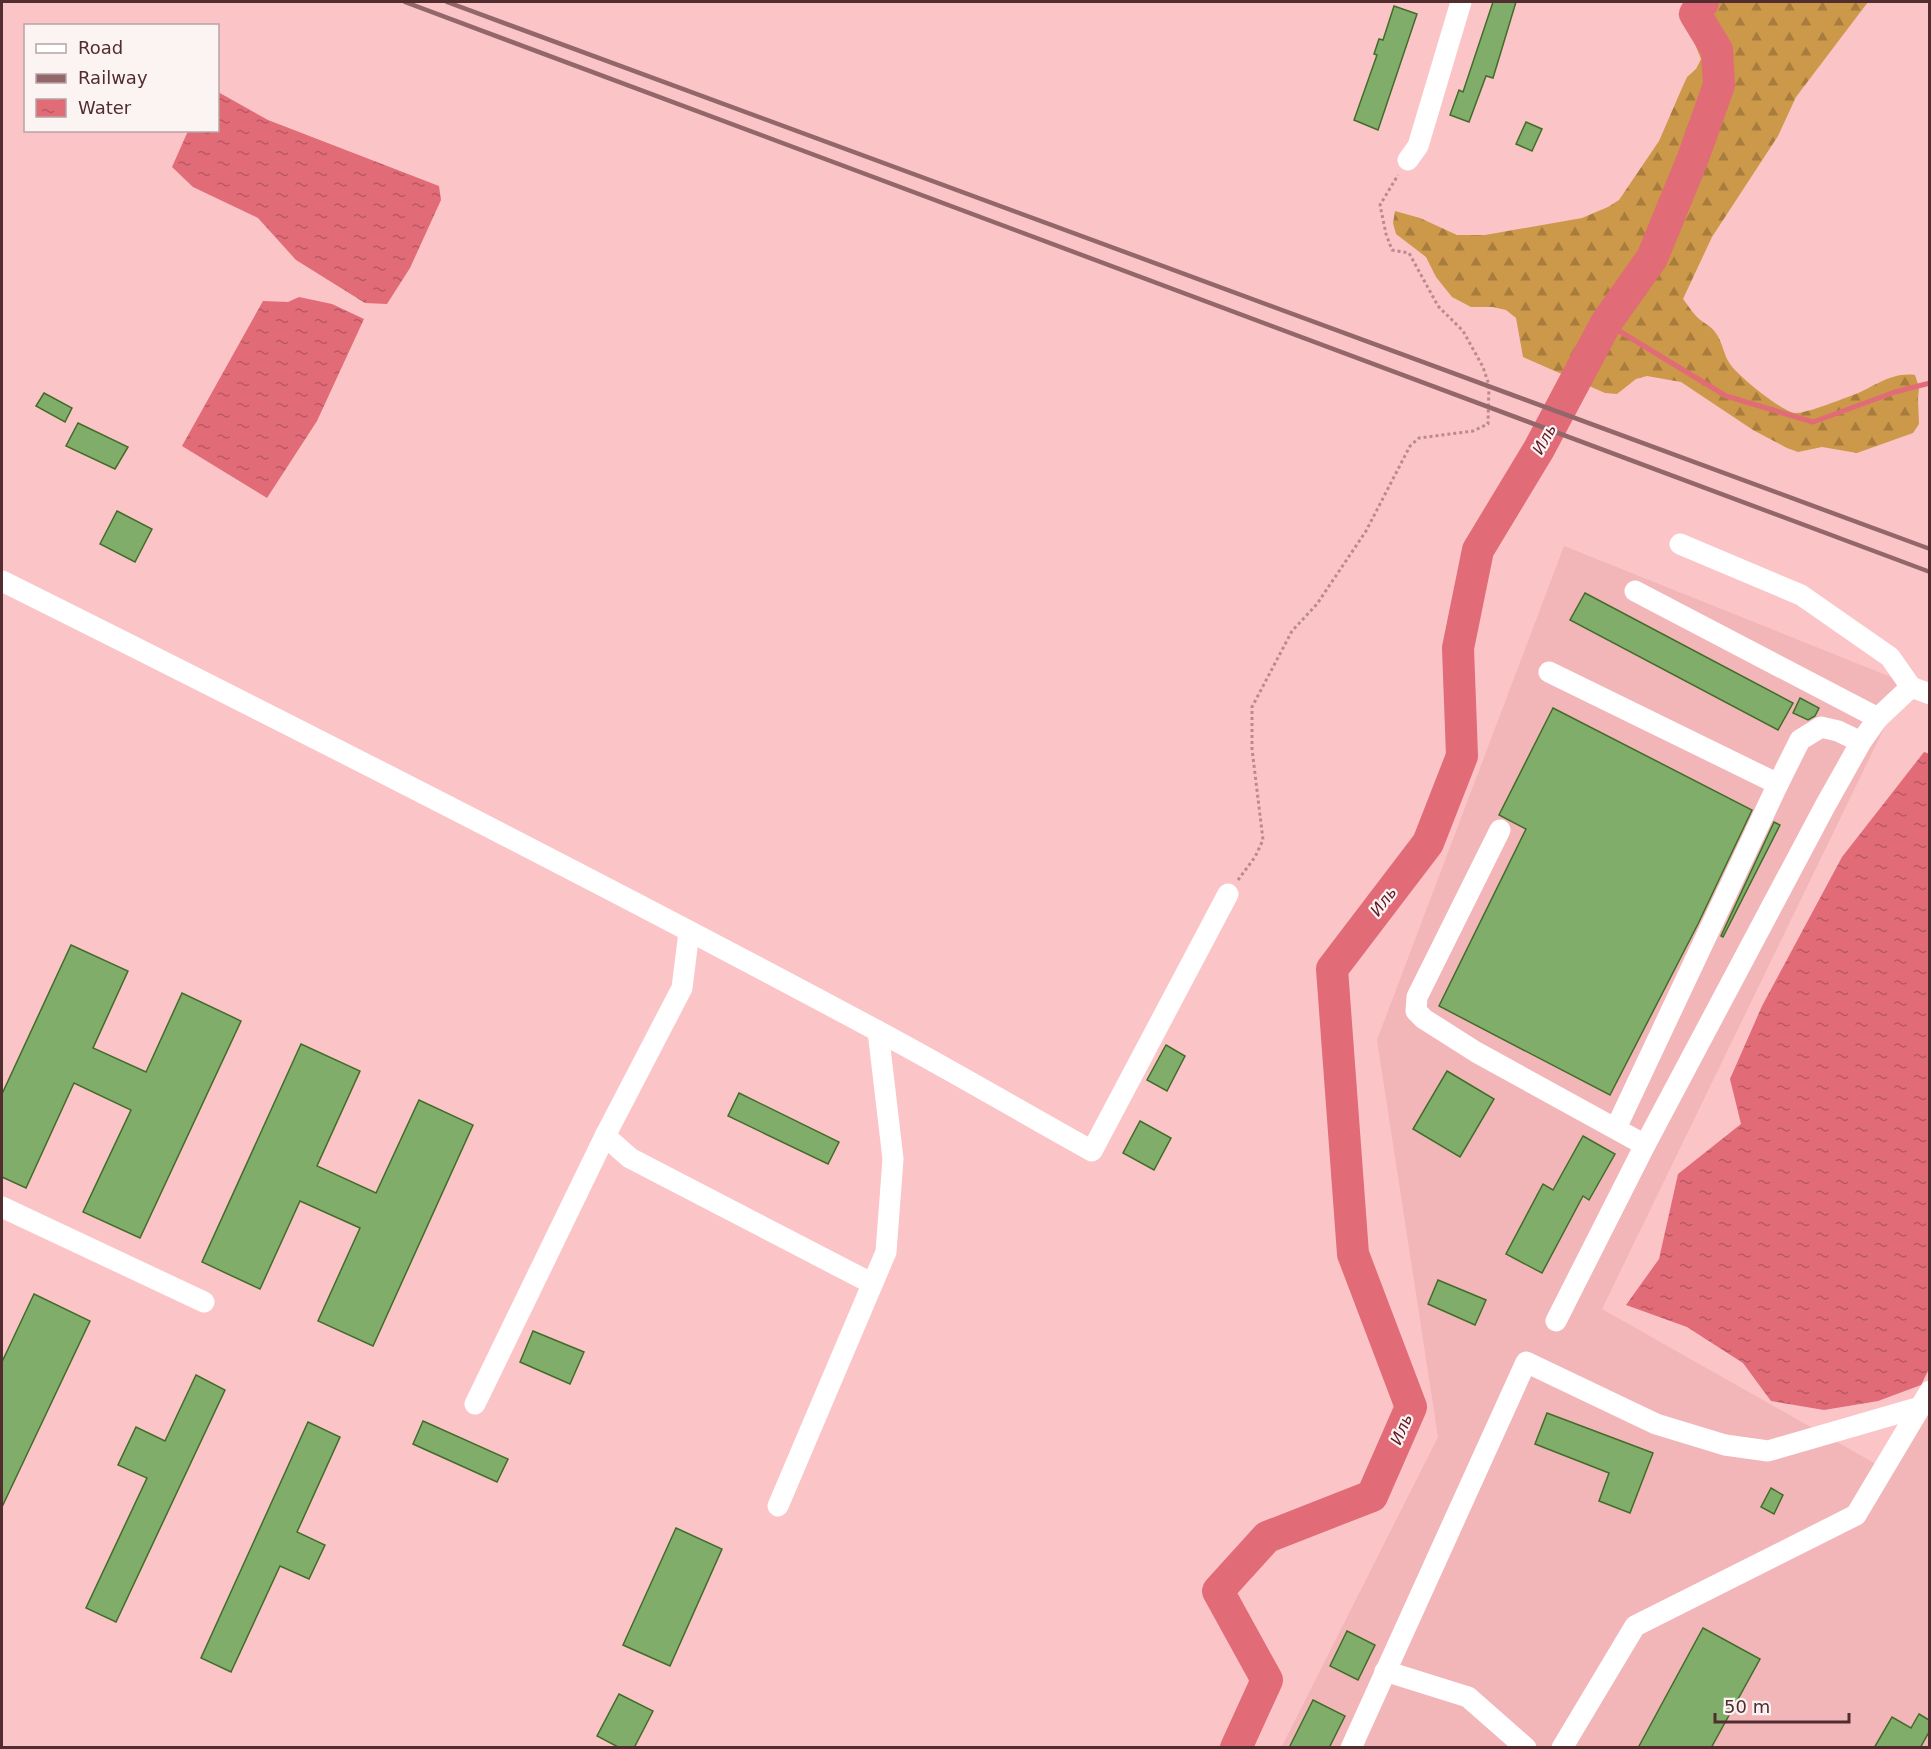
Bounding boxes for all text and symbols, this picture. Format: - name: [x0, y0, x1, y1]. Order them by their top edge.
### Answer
- legend: [24, 24, 219, 132]
- text: Road: [78, 37, 123, 58]
- text: Railway: [78, 67, 148, 88]
- text: Water: [78, 97, 132, 118]
- water label: Иль: [1528, 421, 1560, 458]
- water label: Иль: [1366, 883, 1401, 920]
- water label: Иль: [1387, 1411, 1416, 1447]
- scale bar: [1715, 1686, 1848, 1724]
- text: 50 m: [1724, 1696, 1770, 1717]

